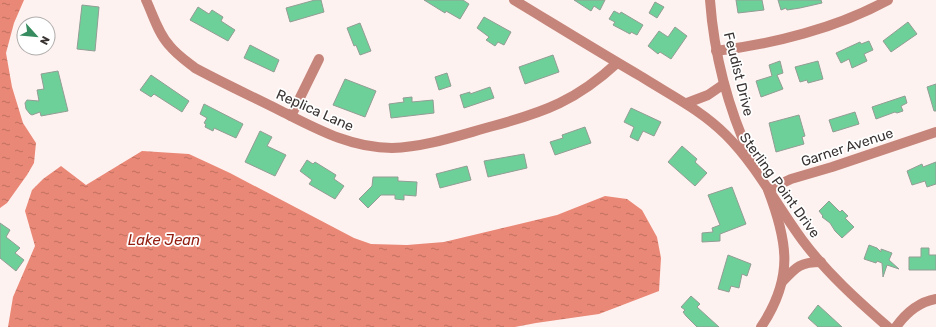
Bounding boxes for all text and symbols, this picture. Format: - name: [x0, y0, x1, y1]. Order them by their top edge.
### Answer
- north arrow: [16, 16, 56, 56]
- street label: Feudist Drive: [720, 30, 757, 118]
- text: N: [37, 34, 52, 47]
- street label: Replica Lane: [273, 86, 356, 135]
- street label: Garner Avenue: [799, 125, 896, 170]
- street label: Sterling Point Drive: [736, 129, 824, 241]
- water label: Lake Jean: [128, 231, 200, 249]

